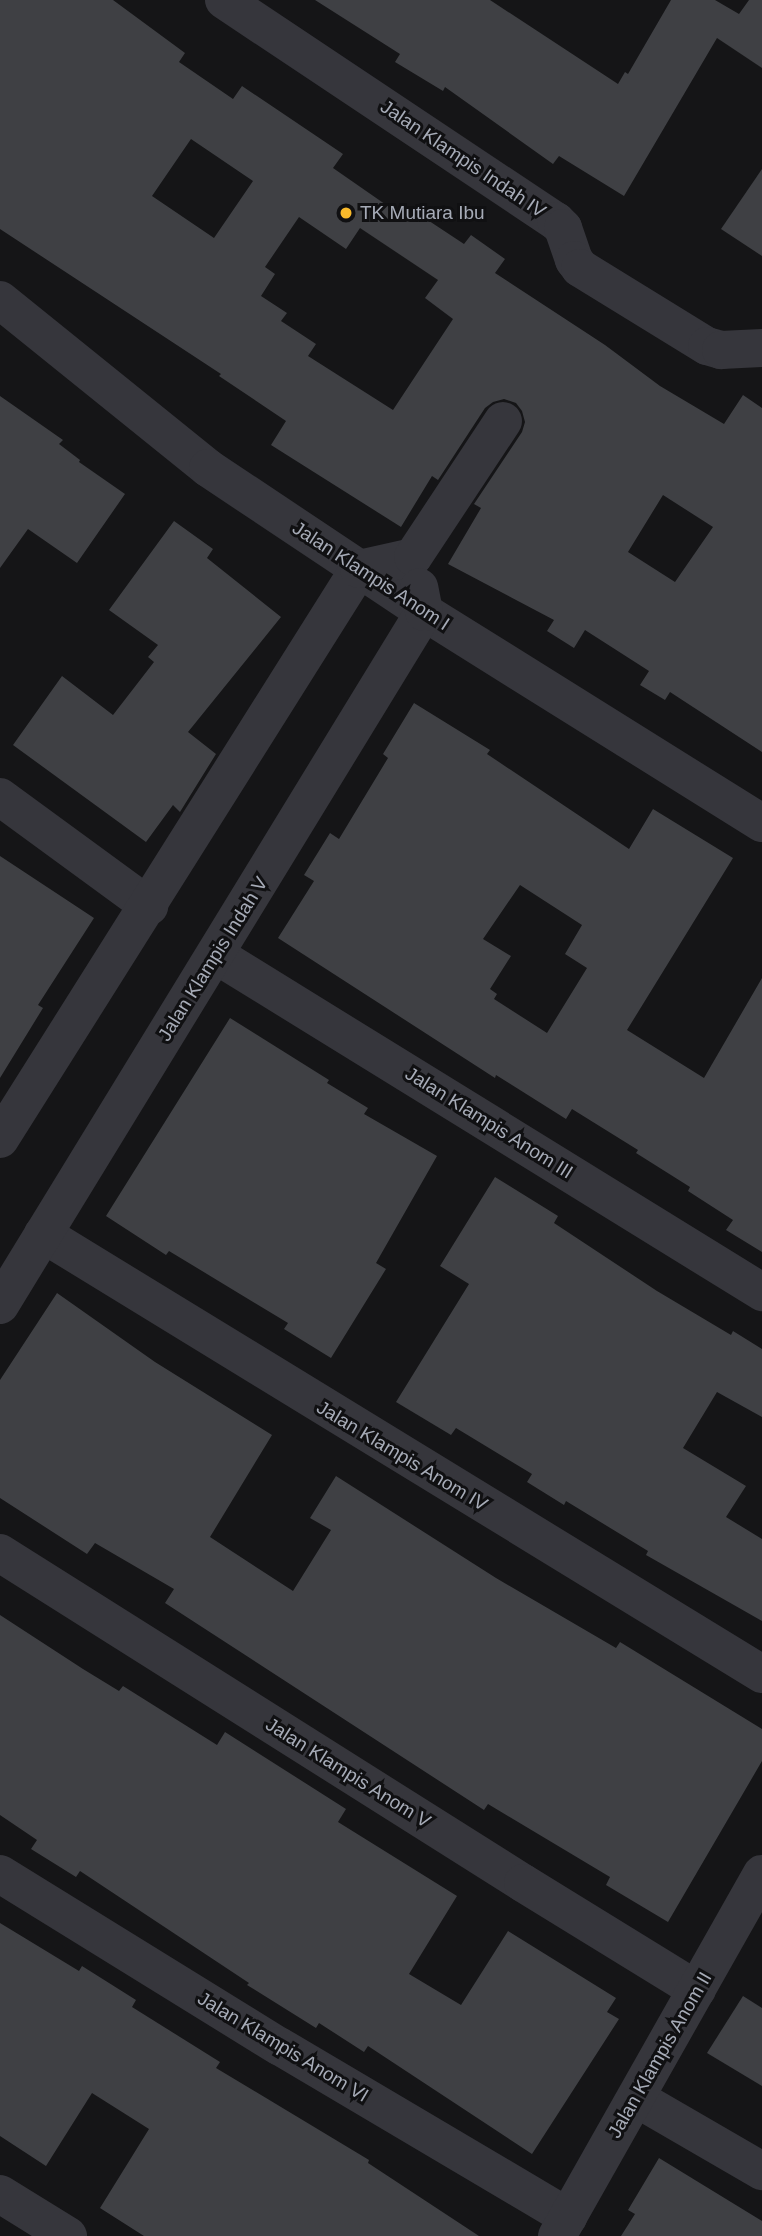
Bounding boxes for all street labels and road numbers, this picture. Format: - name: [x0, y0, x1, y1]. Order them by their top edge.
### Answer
- street label: Jalan Klampis Indah IV: [376, 95, 550, 223]
- street label: Jalan Klampis Anom I: [288, 516, 454, 636]
- street label: Jalan Klampis Indah V: [153, 873, 273, 1045]
- street label: Jalan Klampis Anom III: [401, 1062, 577, 1184]
- street label: Jalan Klampis Anom IV: [312, 1396, 492, 1516]
- street label: Jalan Klampis Anom V: [261, 1713, 435, 1833]
- street label: Jalan Klampis Anom II: [603, 1967, 717, 2143]
- street label: Jalan Klampis Anom VI: [193, 1987, 373, 2107]

